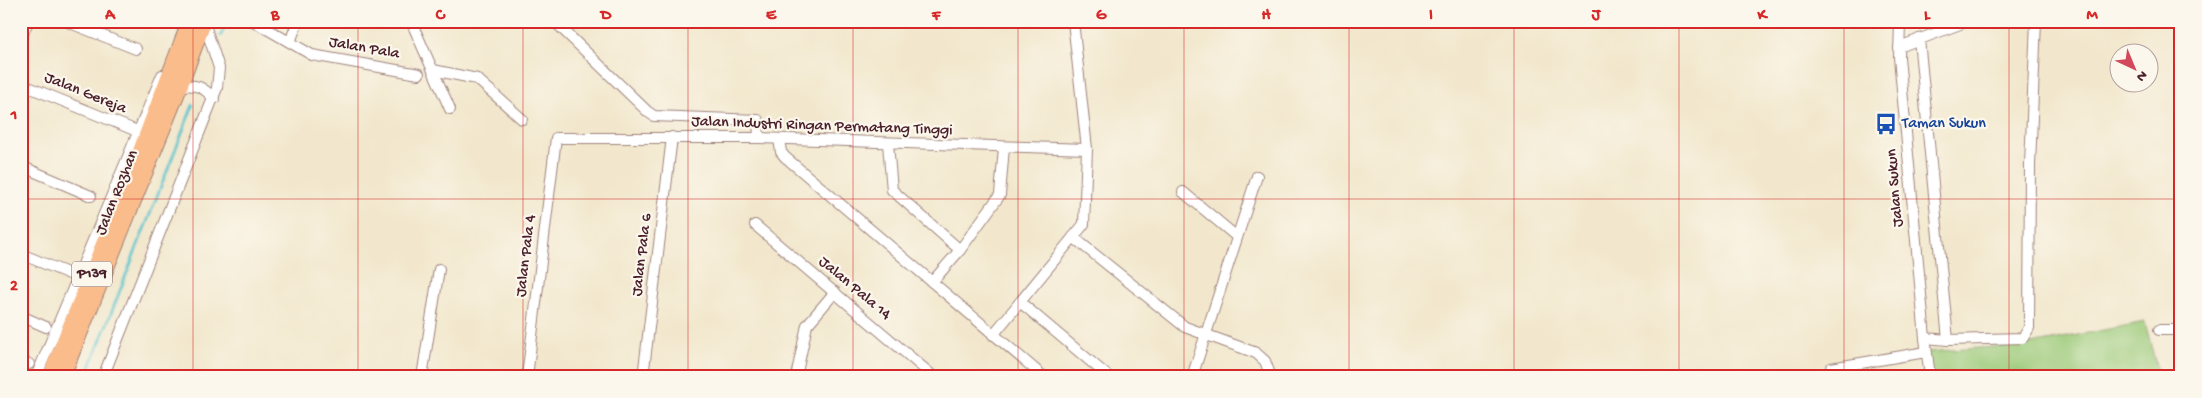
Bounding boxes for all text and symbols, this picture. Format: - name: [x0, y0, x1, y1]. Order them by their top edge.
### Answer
- text: A: [104, 7, 116, 26]
- text: B: [270, 7, 280, 26]
- text: C: [435, 7, 446, 26]
- text: D: [599, 7, 612, 26]
- text: E: [766, 7, 777, 26]
- text: F: [931, 7, 942, 26]
- text: G: [1096, 7, 1107, 26]
- text: H: [1261, 7, 1271, 26]
- text: I: [1429, 7, 1433, 26]
- text: J: [1591, 7, 1602, 26]
- text: K: [1757, 7, 1769, 26]
- text: L: [1924, 7, 1931, 26]
- text: M: [2086, 7, 2098, 26]
- street label: Jalan Pala: [327, 33, 402, 65]
- north arrow: [2110, 42, 2160, 92]
- text: N: [2132, 66, 2150, 85]
- street label: Jalan Gereja: [41, 69, 130, 120]
- text: 1: [10, 107, 17, 126]
- bus stop icon: Taman Sukun: [1873, 111, 1899, 137]
- street label: Jalan Industri Ringan Permatang Tinggi: [691, 113, 953, 141]
- place label: Taman Sukun: [1901, 115, 1986, 134]
- street label: Jalan Rozhan: [92, 147, 144, 238]
- street label: Jalan Sukun: [1883, 148, 1909, 228]
- street label: Jalan Pala 6: [629, 212, 658, 297]
- street label: Jalan Pala 4: [513, 213, 542, 298]
- street label: Jalan Pala 14: [814, 253, 895, 325]
- road number: P139: [72, 262, 112, 286]
- text: 2: [10, 278, 18, 297]

